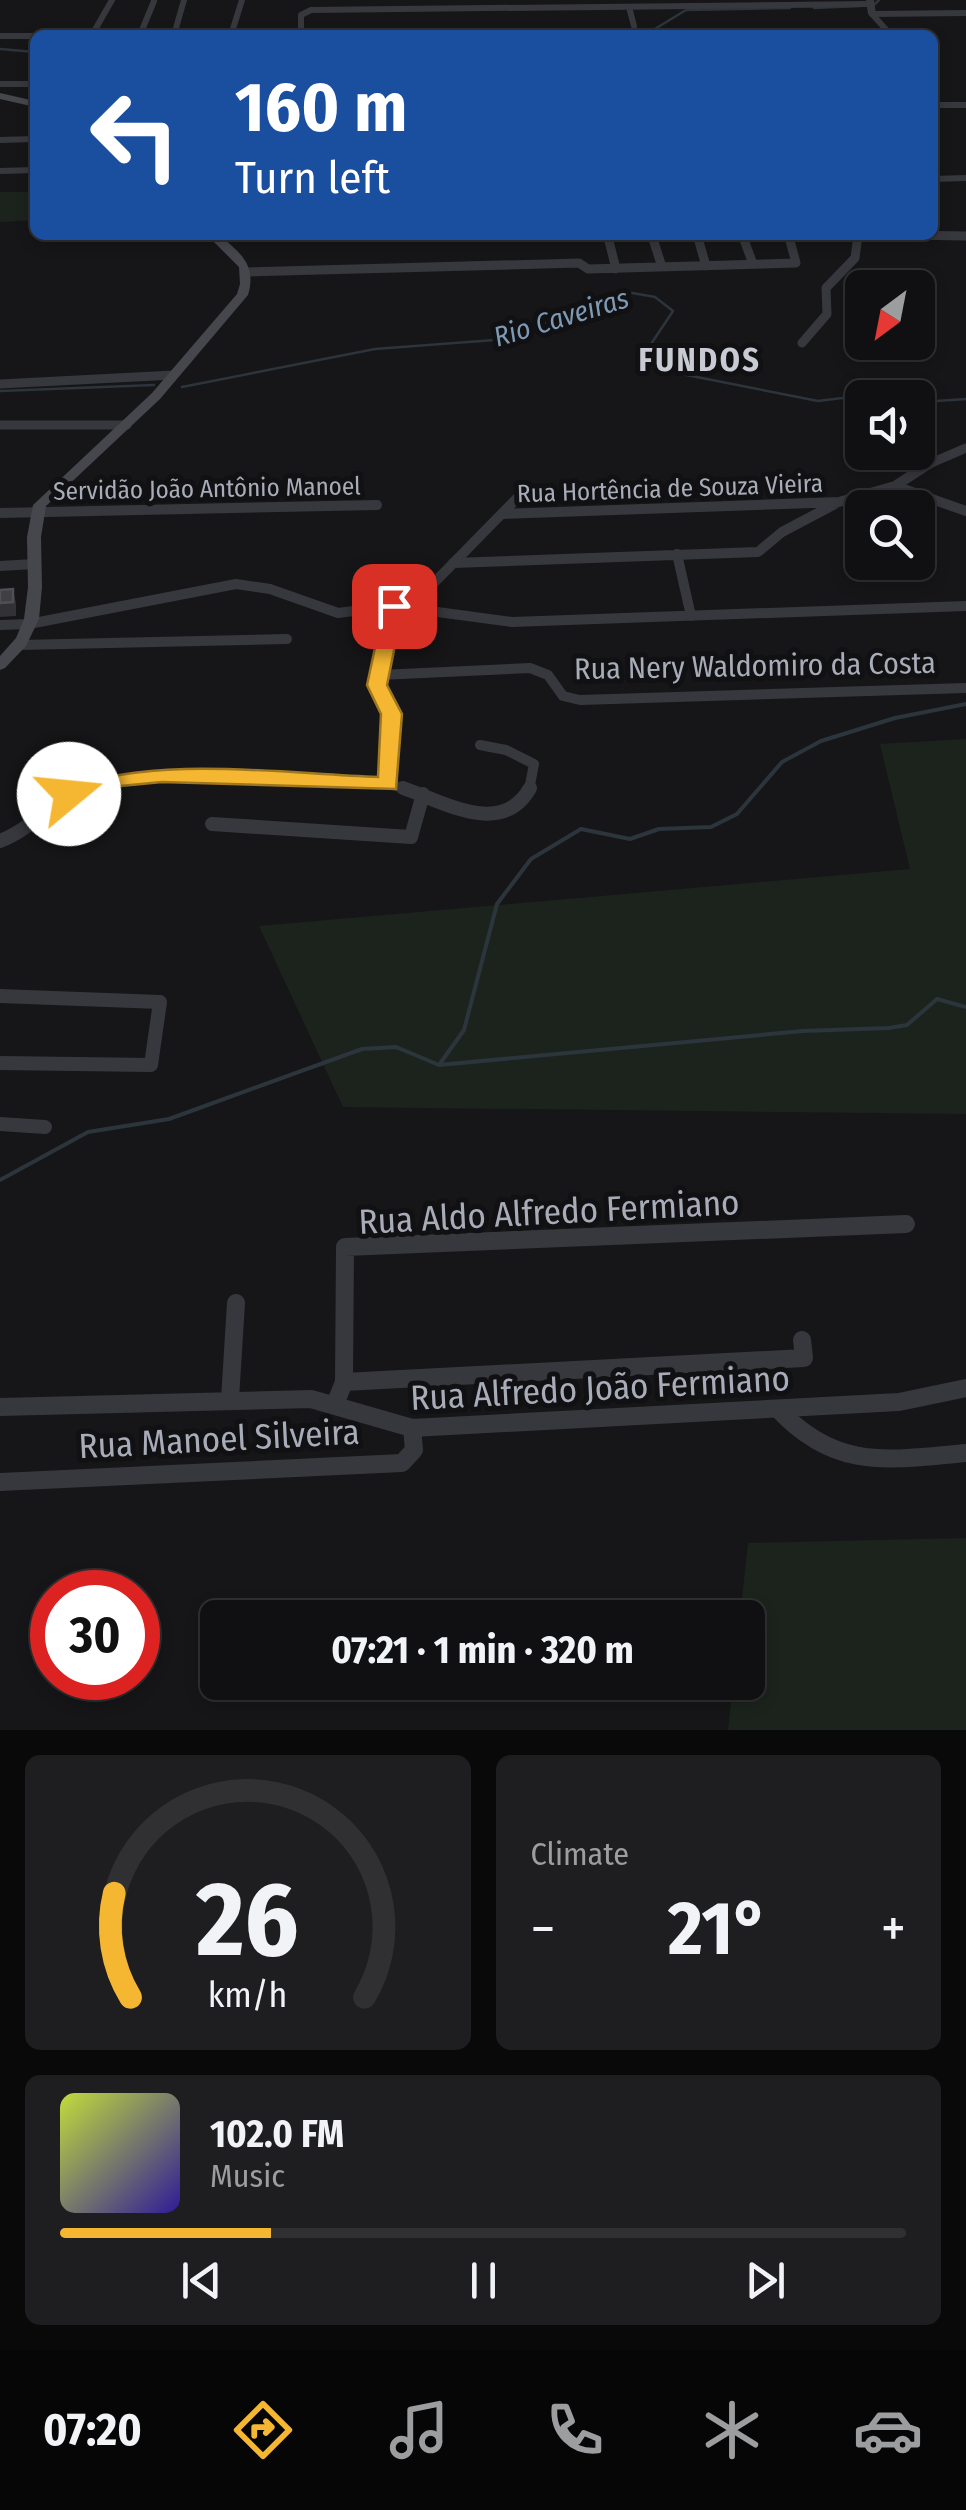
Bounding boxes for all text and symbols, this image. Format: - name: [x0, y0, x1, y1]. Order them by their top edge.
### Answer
- text: 160 m: [235, 66, 407, 150]
- icon: left: [70, 70, 200, 200]
- text: Turn left: [235, 151, 390, 205]
- north arrow: [845, 270, 935, 360]
- map controls: [845, 270, 935, 580]
- water label: Rio Caveiras: [490, 281, 633, 354]
- district label: FUNDOS: [639, 341, 761, 379]
- button: sound: [845, 380, 935, 470]
- street label: Rua Hortência de Souza Vieira: [517, 469, 824, 509]
- street label: Servidão João Antônio Manoel: [53, 471, 361, 507]
- button: search: [845, 490, 935, 580]
- pin: [352, 564, 437, 649]
- icon: arrive: [367, 579, 422, 634]
- street label: Rua Nery Waldomiro da Costa: [574, 645, 936, 687]
- position arrow: [17, 742, 121, 846]
- street label: Rua Aldo Alfredo Fermiano: [358, 1181, 740, 1243]
- street label: Rua Alfredo João Fermiano: [409, 1357, 791, 1419]
- street label: Rua Manoel Silveira: [77, 1411, 361, 1467]
- speed limit sign: 30: [30, 1570, 160, 1700]
- text: 07:21 · 1 min · 320 m: [331, 1627, 634, 1673]
- text: Climate: [531, 1835, 629, 1873]
- text: 26: [195, 1858, 299, 1983]
- text: 21°: [668, 1884, 768, 1974]
- text: −: [531, 1896, 555, 1962]
- text: +: [881, 1896, 906, 1962]
- text: km/h: [208, 1974, 288, 2016]
- text: 102.0 FM: [210, 2111, 344, 2157]
- text: Music: [210, 2157, 285, 2195]
- icon: previous: [174, 2253, 229, 2308]
- icon: pause: [456, 2253, 511, 2308]
- icon: next: [738, 2253, 793, 2308]
- icon: directions: [228, 2395, 298, 2465]
- icon: music: [384, 2395, 454, 2465]
- icon: phone: [540, 2395, 610, 2465]
- icon: climate: [697, 2395, 767, 2465]
- icon: car: [853, 2395, 923, 2465]
- text: 07:20: [43, 2403, 142, 2457]

